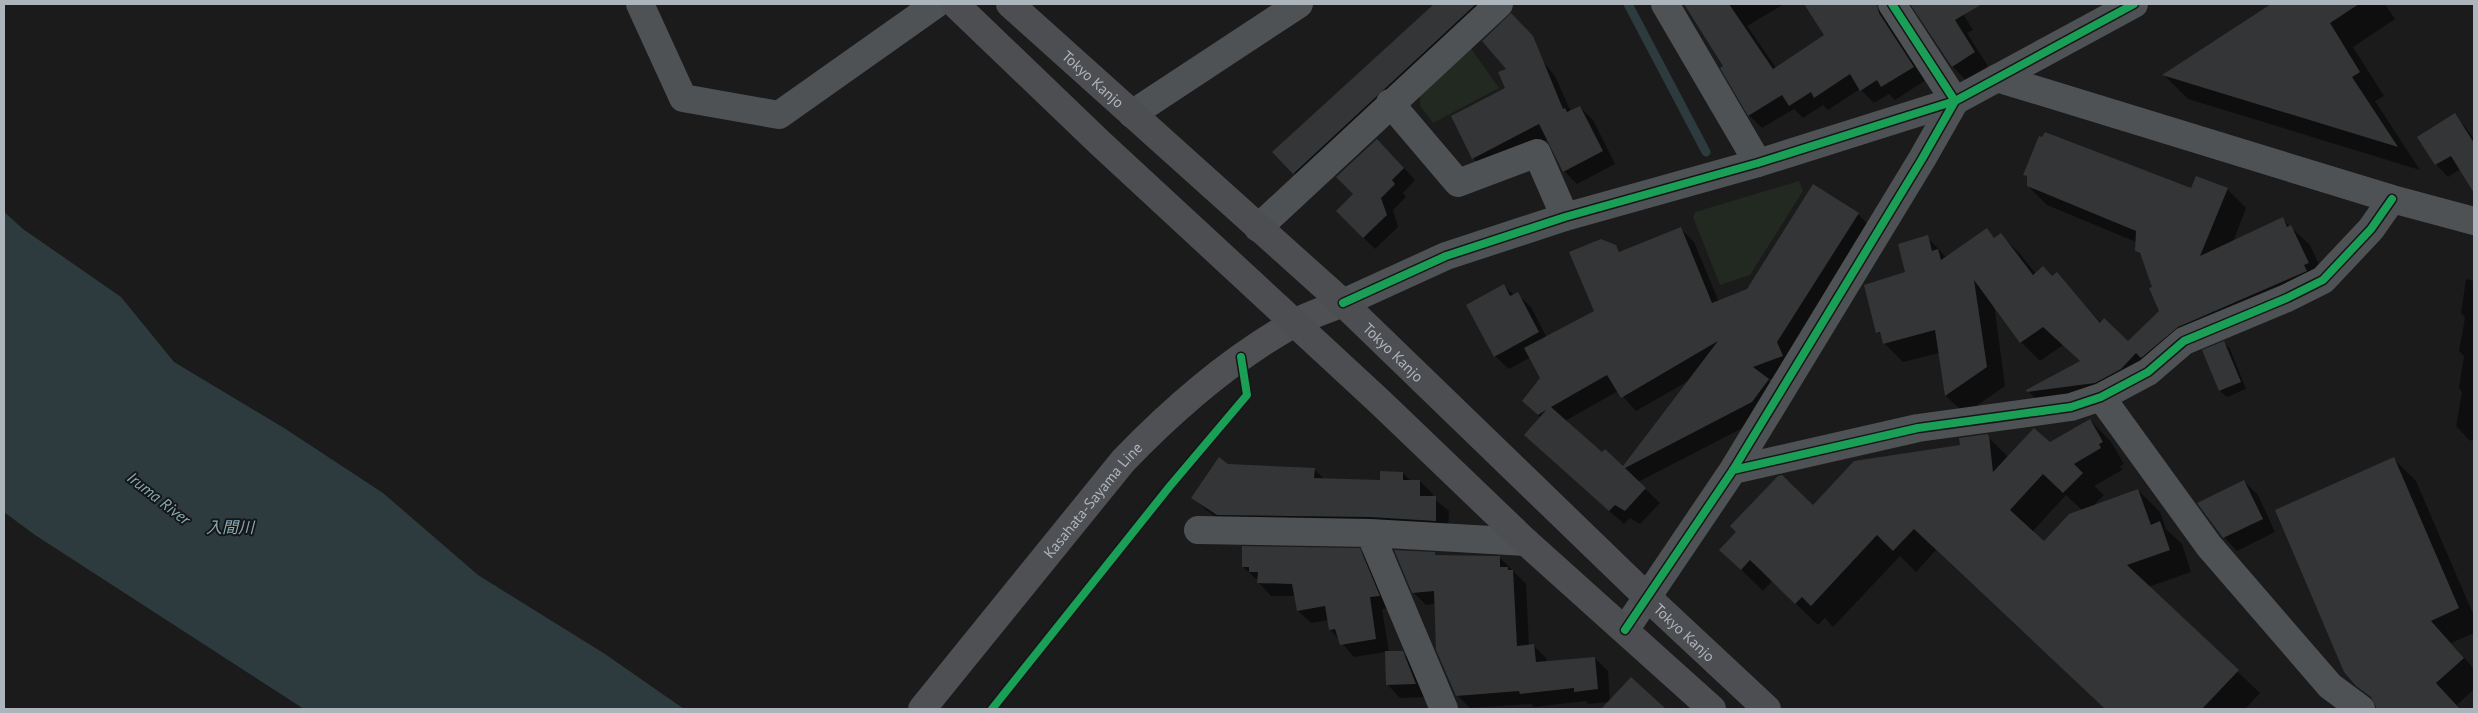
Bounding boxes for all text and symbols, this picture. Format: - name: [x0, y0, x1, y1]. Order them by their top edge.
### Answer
- street label: Tokyo Kanjo: [1058, 46, 1128, 112]
- street label: Tokyo Kanjo: [1359, 318, 1428, 386]
- street label: Kasahata-Sayama Line: [1039, 438, 1146, 561]
- water label: Iruma River: [123, 467, 196, 530]
- water label: 入間川: [206, 517, 256, 537]
- street label: Tokyo Kanjo: [1650, 599, 1719, 665]

